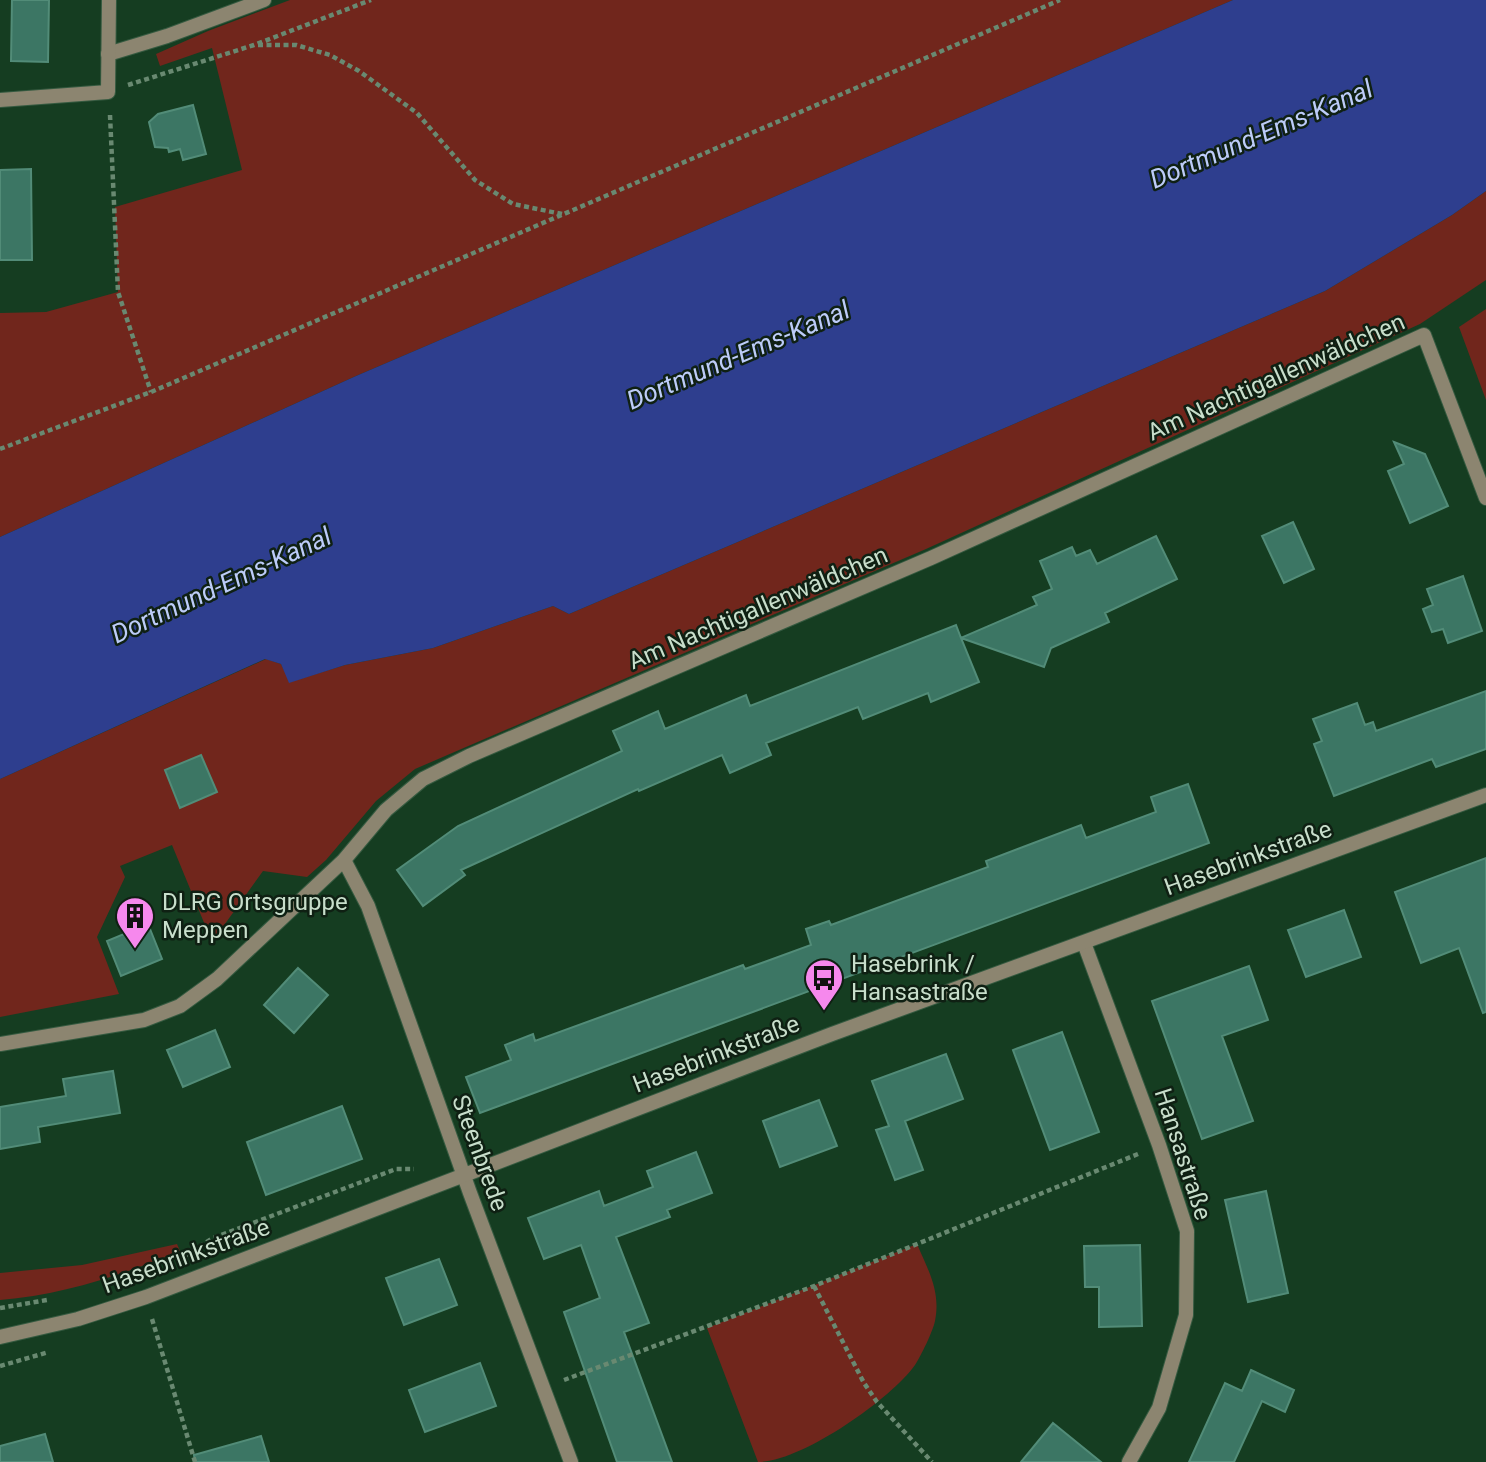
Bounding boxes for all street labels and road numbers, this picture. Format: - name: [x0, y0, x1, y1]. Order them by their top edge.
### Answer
- street label: Am Nachtigallenwäldchen: [1143, 308, 1409, 446]
- street label: Am Nachtigallenwäldchen: [624, 541, 892, 675]
- street label: Hasebrinkstraße: [1160, 815, 1336, 901]
- street label: Hasebrinkstraße: [629, 1009, 803, 1099]
- street label: Hansastraße: [1149, 1085, 1217, 1223]
- street label: Steenbrede: [446, 1091, 514, 1215]
- street label: Hasebrinkstraße: [98, 1213, 274, 1299]

